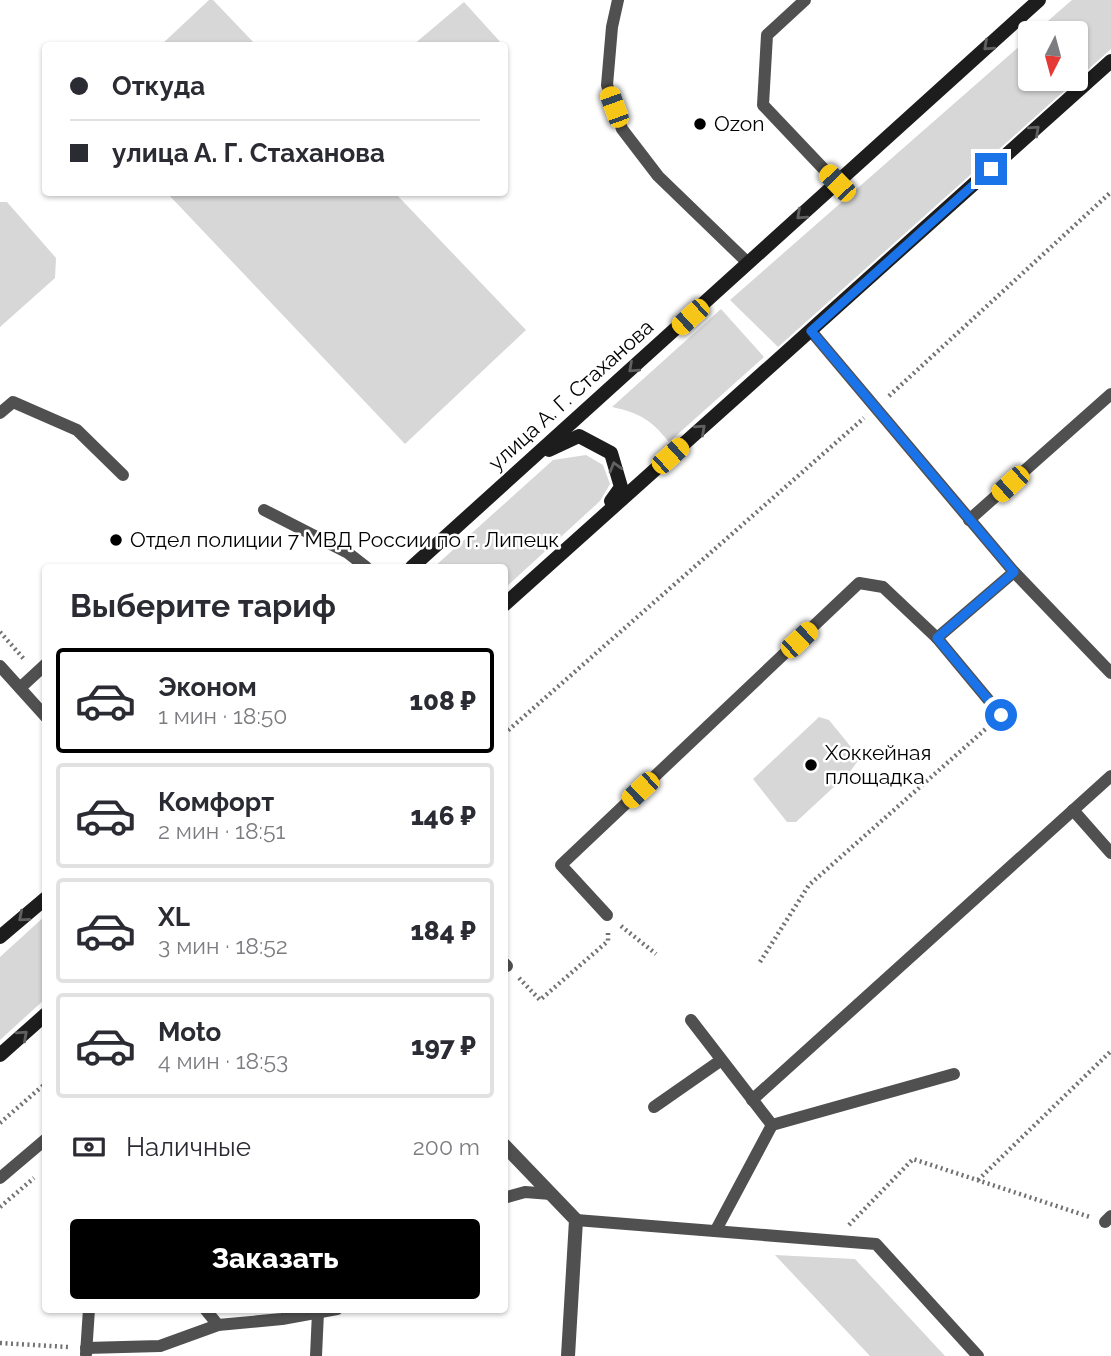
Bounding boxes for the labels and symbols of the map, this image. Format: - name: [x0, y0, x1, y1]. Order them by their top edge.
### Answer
- north arrow: [1018, 21, 1088, 91]
- one-way arrow: [983, 38, 996, 50]
- car: [597, 84, 632, 130]
- place label: Ozon: [714, 111, 765, 136]
- marker: Ozon: [692, 116, 708, 132]
- one-way arrow: [1027, 126, 1040, 138]
- route end: [975, 153, 1007, 185]
- car: [815, 161, 860, 205]
- one-way arrow: [796, 207, 809, 219]
- car: [668, 295, 713, 339]
- street label: улица А. Г. Стаханова: [483, 314, 658, 475]
- one-way arrow: [628, 360, 641, 372]
- one-way arrow: [693, 425, 706, 437]
- car: [648, 434, 693, 478]
- one-way arrow: [609, 461, 624, 473]
- car: [988, 462, 1033, 506]
- place label: Отдел полиции 7 МВД России по г. Липецк: [130, 527, 559, 552]
- marker: Отдел полиции 7 МВД России по г. Липецк: [108, 532, 124, 548]
- car: [777, 618, 822, 662]
- route start: [985, 699, 1017, 731]
- place label: Хоккейная площадка: [825, 740, 931, 789]
- marker: Хоккейная площадка: [803, 757, 819, 773]
- car: [618, 768, 663, 812]
- one-way arrow: [18, 909, 31, 921]
- one-way arrow: [15, 1031, 28, 1043]

